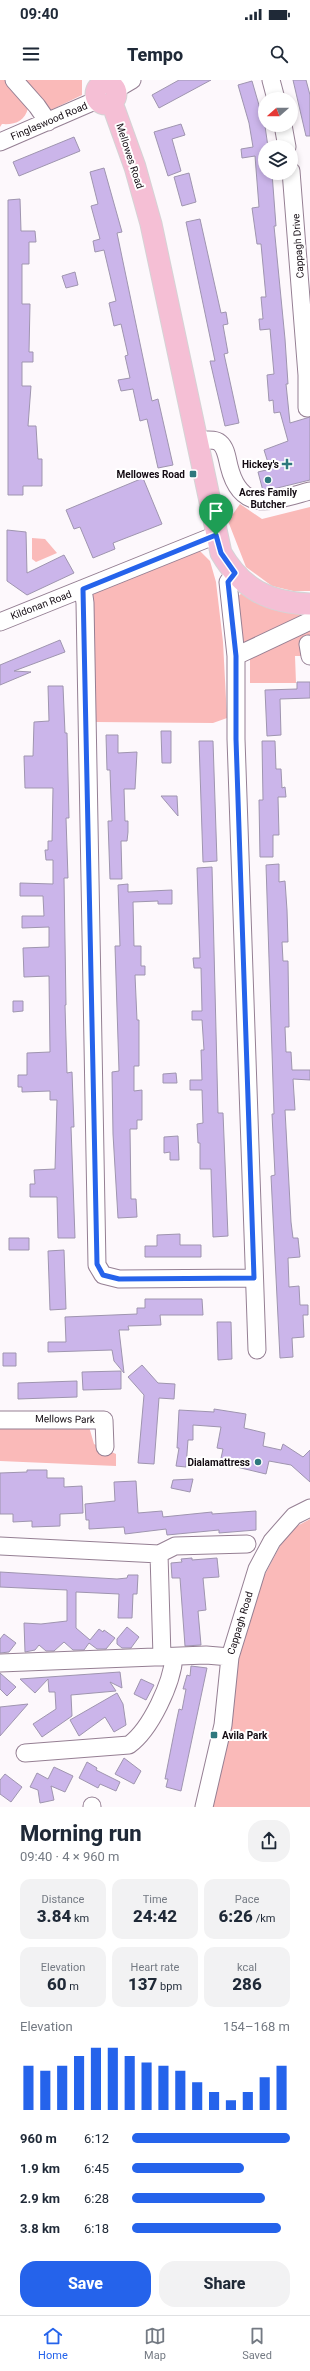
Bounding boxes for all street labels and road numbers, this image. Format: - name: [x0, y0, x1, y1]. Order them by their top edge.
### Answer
- street label: Finglaswood Road: [9, 100, 89, 142]
- street label: Mellowes Road: [114, 122, 146, 190]
- street label: Cappagh Drive: [290, 213, 306, 279]
- street label: Kildonan Road: [9, 588, 73, 622]
- street label: Mellows Park: [35, 1413, 96, 1425]
- street label: Cappagh Road: [225, 1590, 255, 1656]

